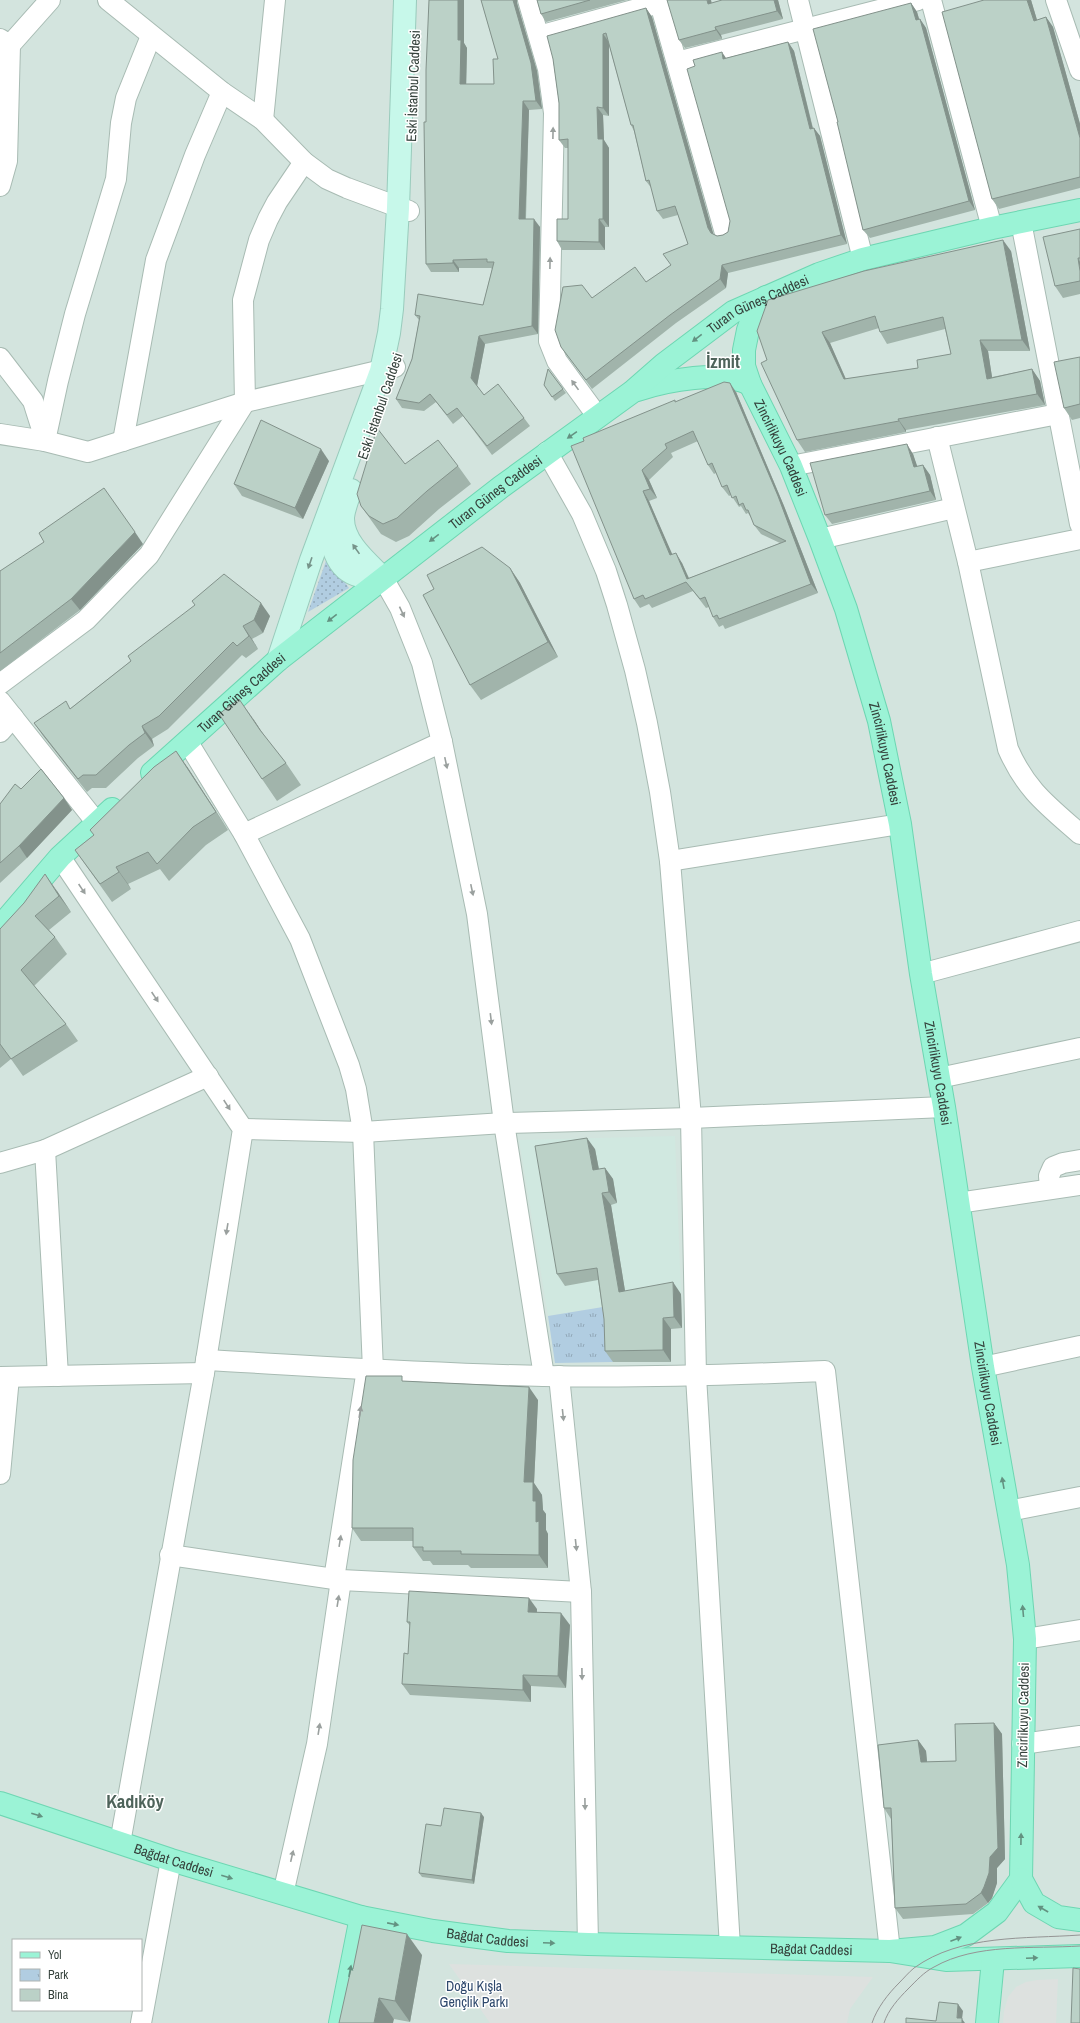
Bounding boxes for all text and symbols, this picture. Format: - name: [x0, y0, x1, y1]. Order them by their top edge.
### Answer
- street label: Eski İstanbul Caddesi: [402, 30, 424, 142]
- one-way arrow: [550, 127, 557, 139]
- one-way arrow: [547, 256, 553, 269]
- street label: Turan Güneş Caddesi: [703, 271, 811, 337]
- one-way arrow: [691, 334, 702, 343]
- district label: İzmit: [706, 349, 740, 374]
- street label: Eski İstanbul Caddesi: [353, 350, 407, 462]
- one-way arrow: [571, 380, 579, 391]
- street label: Zincirlikuyu Caddesi: [750, 396, 811, 499]
- one-way arrow: [567, 431, 577, 439]
- street label: Turan Güneş Caddesi: [445, 451, 546, 533]
- one-way arrow: [429, 534, 440, 542]
- one-way arrow: [352, 544, 360, 554]
- one-way arrow: [307, 557, 313, 569]
- one-way arrow: [399, 606, 405, 617]
- one-way arrow: [326, 614, 337, 622]
- street label: Turan Güneş Caddesi: [194, 649, 289, 737]
- street label: Zincirlikuyu Caddesi: [865, 700, 905, 807]
- one-way arrow: [443, 757, 449, 769]
- one-way arrow: [78, 884, 86, 894]
- one-way arrow: [470, 884, 476, 896]
- one-way arrow: [151, 991, 159, 1002]
- one-way arrow: [488, 1013, 494, 1025]
- street label: Zincirlikuyu Caddesi: [920, 1020, 956, 1126]
- one-way arrow: [223, 1099, 231, 1110]
- one-way arrow: [224, 1223, 230, 1235]
- street label: Zincirlikuyu Caddesi: [970, 1340, 1006, 1447]
- one-way arrow: [357, 1406, 363, 1419]
- one-way arrow: [560, 1409, 567, 1421]
- one-way arrow: [1000, 1477, 1006, 1489]
- one-way arrow: [337, 1535, 343, 1547]
- one-way arrow: [573, 1538, 579, 1551]
- one-way arrow: [335, 1594, 341, 1607]
- one-way arrow: [1019, 1605, 1026, 1617]
- street label: Zincirlikuyu Caddesi: [1013, 1662, 1033, 1768]
- one-way arrow: [579, 1668, 586, 1680]
- one-way arrow: [316, 1723, 322, 1735]
- district label: Kadıköy: [106, 1789, 165, 1814]
- one-way arrow: [582, 1798, 588, 1811]
- one-way arrow: [31, 1813, 43, 1819]
- one-way arrow: [1018, 1832, 1024, 1845]
- street label: Bağdat Caddesi: [132, 1839, 216, 1881]
- one-way arrow: [289, 1850, 295, 1862]
- one-way arrow: [221, 1874, 233, 1880]
- one-way arrow: [1038, 1906, 1049, 1913]
- one-way arrow: [387, 1921, 399, 1927]
- street label: Bağdat Caddesi: [445, 1924, 529, 1951]
- one-way arrow: [950, 1935, 962, 1941]
- legend: [12, 1939, 142, 2011]
- one-way arrow: [543, 1939, 555, 1946]
- street label: Bağdat Caddesi: [770, 1939, 853, 1959]
- text: Yol: [48, 1947, 61, 1963]
- one-way arrow: [1026, 1955, 1038, 1962]
- one-way arrow: [347, 1965, 353, 1977]
- text: Park: [48, 1967, 68, 1983]
- park label: Doğu Kışla Gençlik Parkı: [440, 1977, 508, 2011]
- text: Bina: [48, 1987, 69, 2003]

